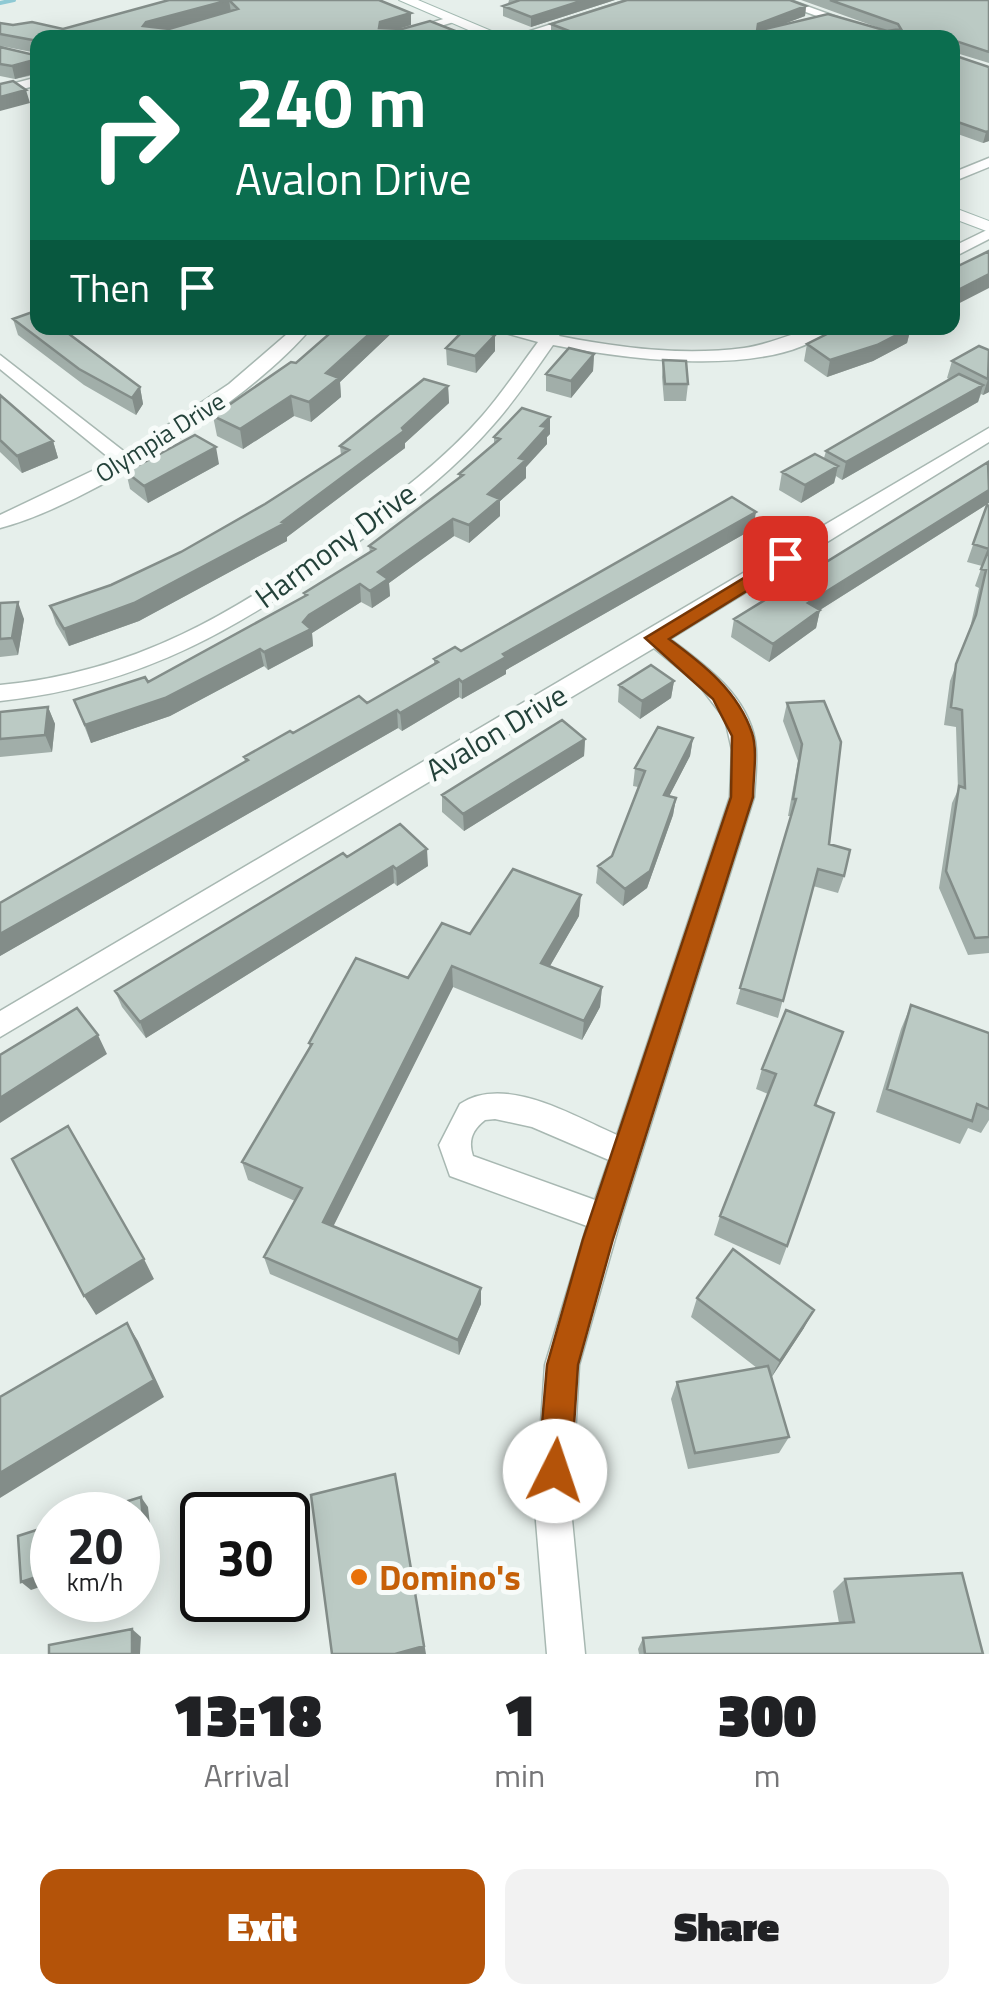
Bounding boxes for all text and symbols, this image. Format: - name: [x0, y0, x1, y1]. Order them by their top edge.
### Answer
- text: 240 m: [235, 48, 427, 154]
- icon: right: [70, 70, 200, 200]
- text: Avalon Drive: [235, 144, 471, 212]
- text: Then: [70, 259, 150, 317]
- icon: arrive: [170, 260, 225, 315]
- street label: Olympia Drive: [88, 382, 232, 492]
- street label: Harmony Drive: [245, 471, 425, 619]
- pin: [743, 516, 828, 601]
- icon: arrive: [758, 531, 813, 586]
- street label: Avalon Drive: [417, 672, 575, 792]
- position arrow: [503, 1419, 607, 1523]
- speed limit sign: 30: [180, 1492, 310, 1622]
- text: 20: [67, 1507, 123, 1583]
- place label: Domino's: [379, 1550, 521, 1604]
- text: km/h: [67, 1563, 123, 1601]
- marker: Domino's: [348, 1566, 370, 1588]
- text: 13:18: [172, 1668, 322, 1759]
- text: 1: [503, 1668, 536, 1759]
- text: 300: [718, 1668, 817, 1759]
- text: Arrival: [204, 1751, 290, 1799]
- text: min: [494, 1751, 545, 1799]
- text: m: [754, 1751, 780, 1799]
- button: Exit: [40, 1869, 485, 1984]
- button: Share: [505, 1869, 949, 1984]

